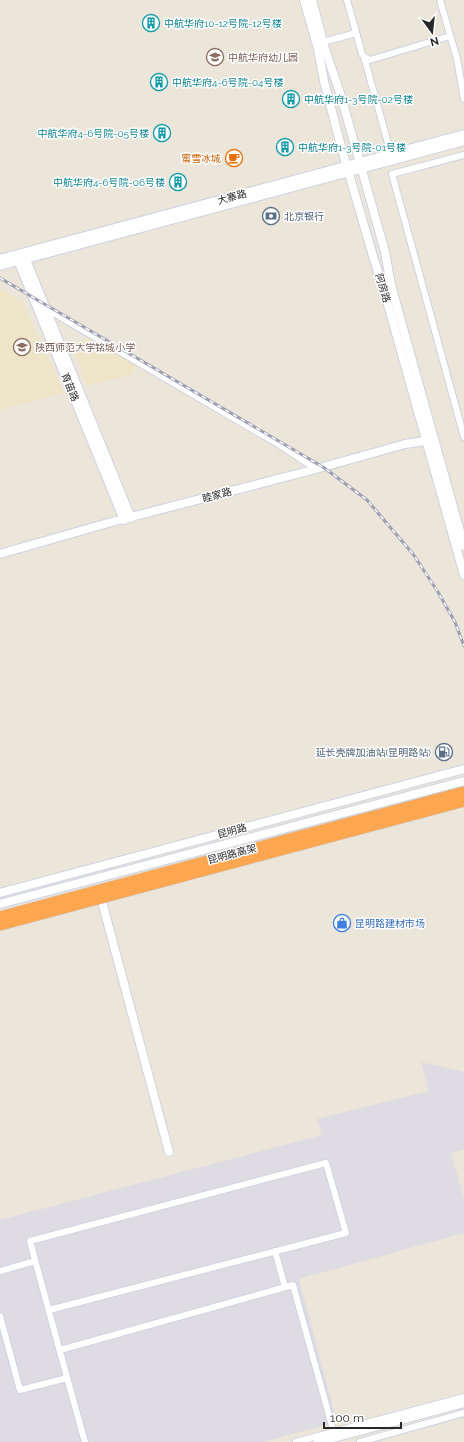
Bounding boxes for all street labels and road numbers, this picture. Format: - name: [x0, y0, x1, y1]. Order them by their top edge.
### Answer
- street label: 大寨路: [216, 188, 248, 206]
- street label: 阿房路: [373, 272, 393, 304]
- street label: 育苗路: [59, 371, 81, 403]
- street label: 睦家路: [201, 486, 233, 504]
- street label: 昆明路: [216, 822, 248, 840]
- street label: 昆明路高架: [206, 842, 258, 866]

